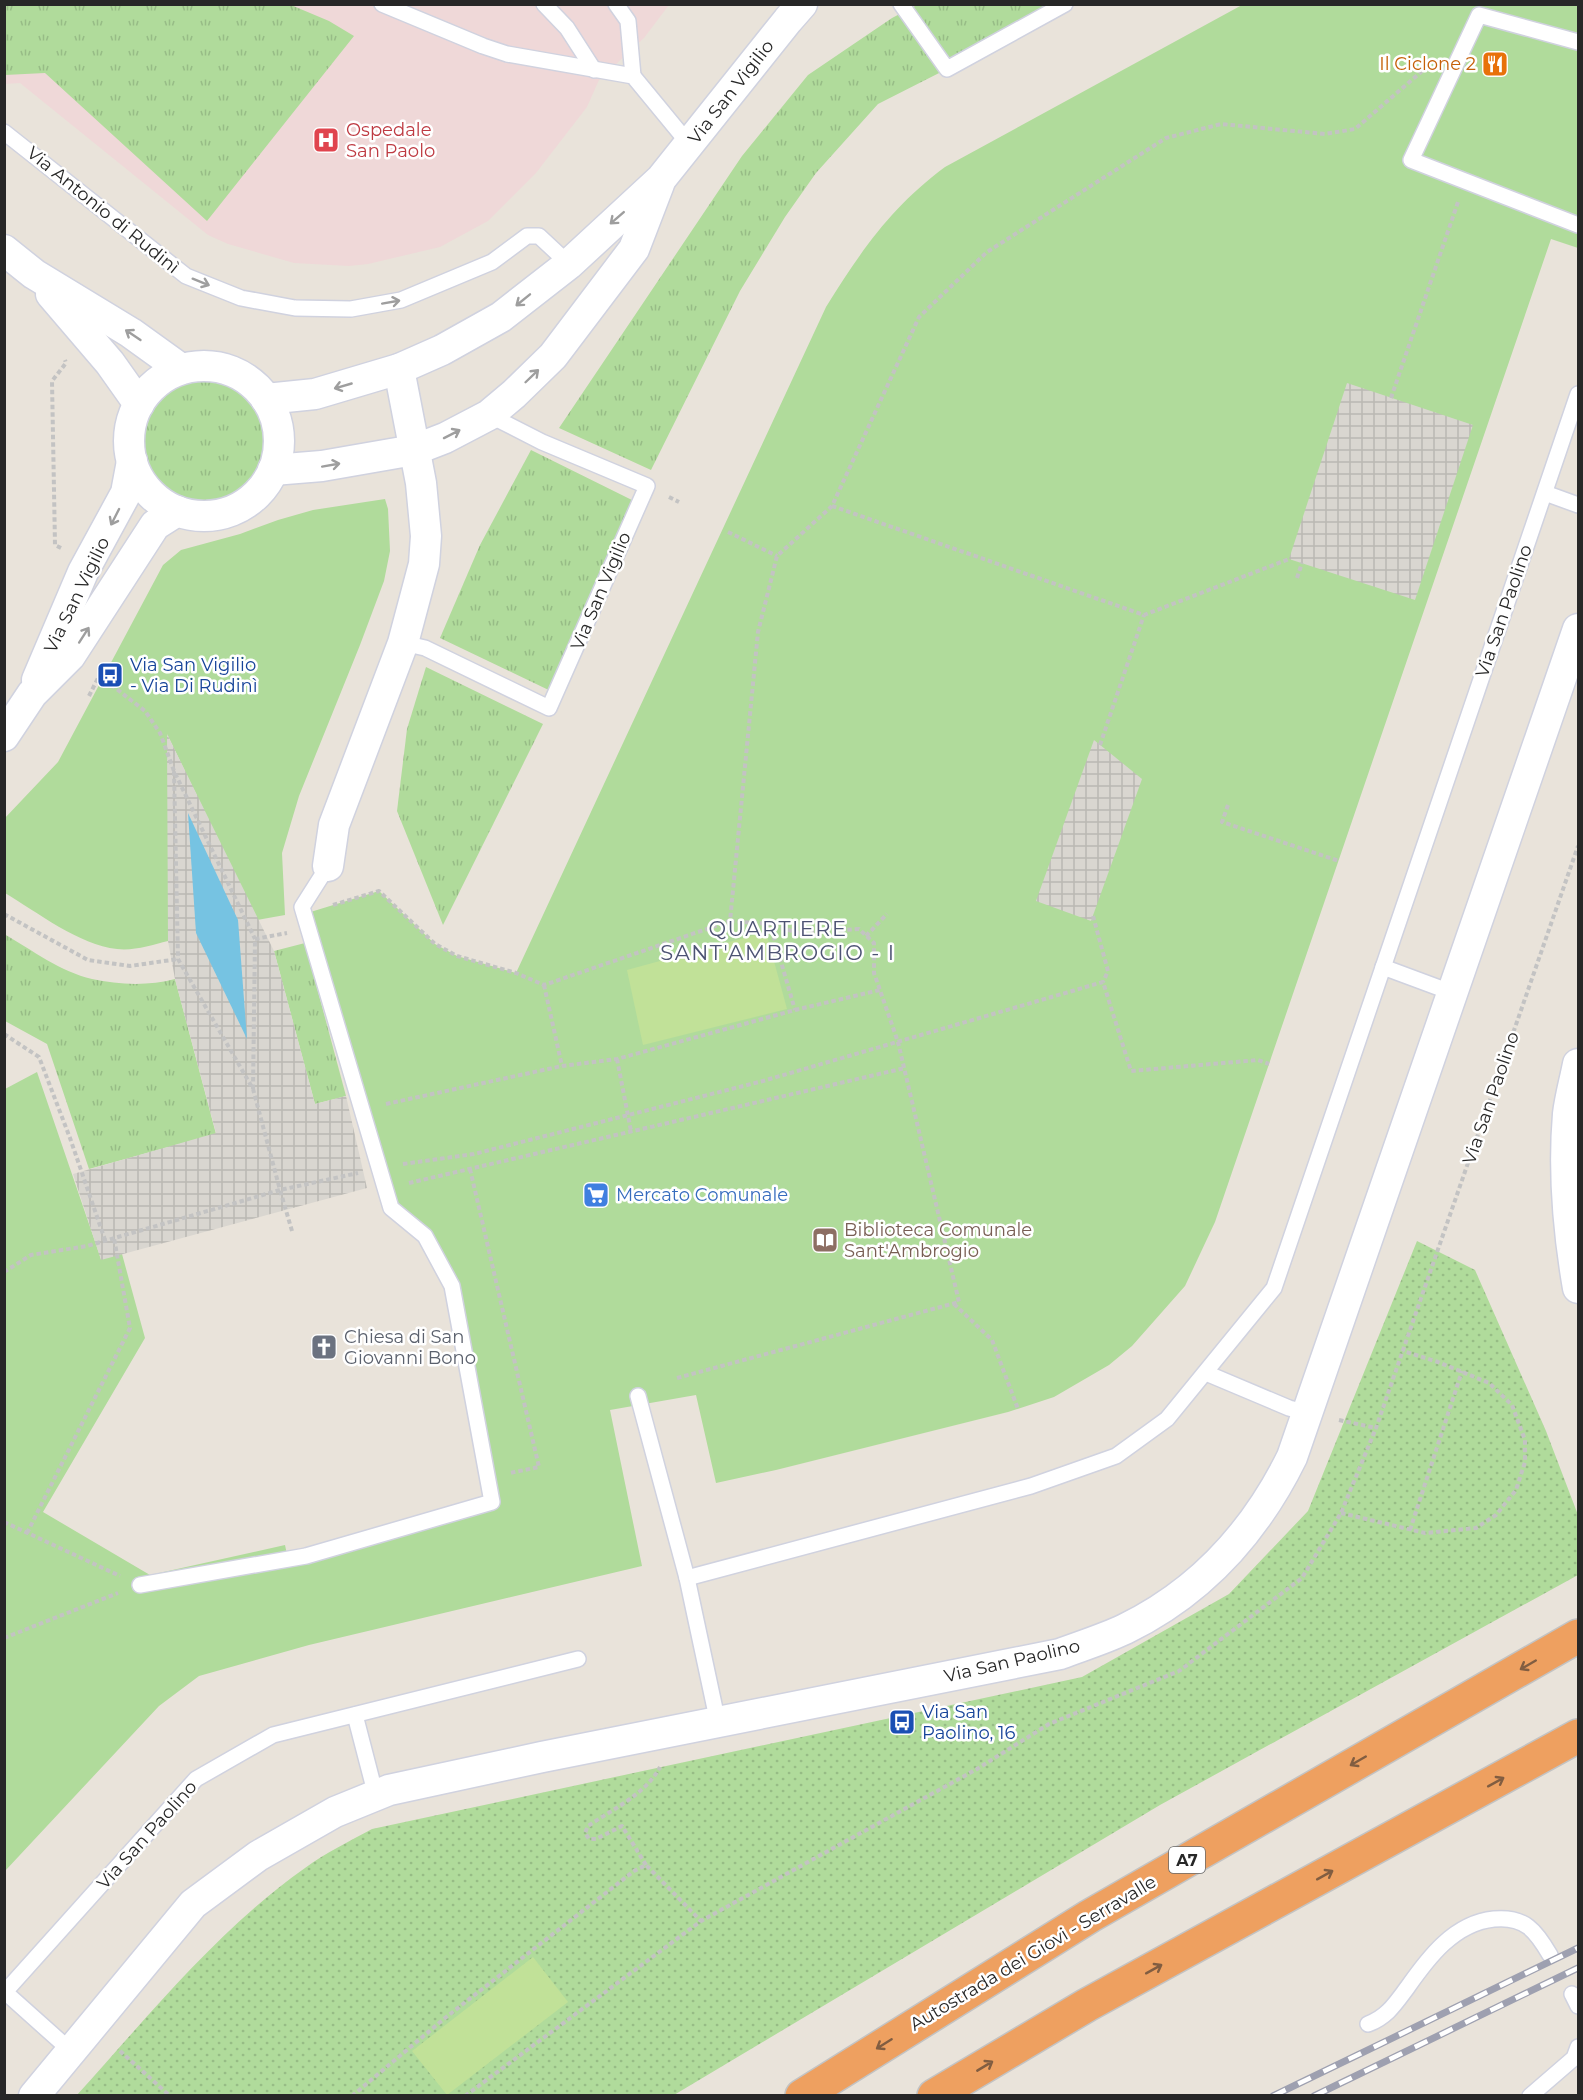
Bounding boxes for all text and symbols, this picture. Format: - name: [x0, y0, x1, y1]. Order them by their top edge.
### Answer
- street label: Via San Vigilio: [683, 35, 779, 149]
- restaurant icon: Il Ciclone 2: [1480, 49, 1510, 79]
- place label: Il Ciclone 2: [1379, 53, 1476, 75]
- place label: Ospedale San Paolo: [346, 119, 435, 162]
- hospital icon: Ospedale San Paolo: [311, 125, 341, 155]
- street label: Via Antonio di Rudinì: [22, 142, 184, 278]
- one-way arrow: [610, 211, 625, 225]
- one-way arrow: [191, 277, 209, 288]
- one-way arrow: [516, 293, 531, 307]
- one-way arrow: [381, 296, 400, 307]
- one-way arrow: [126, 329, 142, 341]
- one-way arrow: [525, 369, 540, 383]
- one-way arrow: [334, 381, 353, 392]
- one-way arrow: [443, 428, 460, 440]
- one-way arrow: [321, 459, 341, 470]
- one-way arrow: [108, 507, 120, 525]
- street label: Via San Vigilio: [566, 529, 636, 653]
- street label: Via San Vigilio: [39, 533, 115, 657]
- street label: Via San Paolino: [1471, 542, 1537, 680]
- one-way arrow: [77, 626, 90, 643]
- place label: Via San Vigilio - Via Di Rudinì: [130, 654, 258, 697]
- bus stop icon: Via San Vigilio - Via Di Rudinì: [95, 660, 125, 690]
- district label: QUARTIERE SANT'AMBROGIO - I: [660, 916, 896, 965]
- street label: Via San Paolino: [1458, 1029, 1524, 1167]
- supermarket icon: Mercato Comunale: [581, 1180, 611, 1210]
- place label: Mercato Comunale: [616, 1184, 788, 1206]
- place label: Biblioteca Comunale Sant'Ambrogio: [844, 1219, 1032, 1262]
- library icon: Biblioteca Comunale Sant'Ambrogio: [810, 1225, 840, 1255]
- place label: Chiesa di San Giovanni Bono: [344, 1326, 476, 1369]
- church icon: Chiesa di San Giovanni Bono: [309, 1332, 339, 1362]
- street label: Via San Paolino: [942, 1635, 1082, 1687]
- one-way arrow: [1519, 1659, 1536, 1671]
- place label: Via San Paolino, 16: [922, 1701, 1015, 1744]
- bus stop icon: Via San Paolino, 16: [887, 1707, 917, 1737]
- one-way arrow: [1350, 1756, 1367, 1768]
- street label: Via San Paolino: [92, 1776, 202, 1894]
- one-way arrow: [1487, 1776, 1504, 1788]
- road number: A7: [1169, 1847, 1205, 1873]
- one-way arrow: [1316, 1869, 1333, 1881]
- street label: Autostrada dei Giovi - Serravalle: [906, 1870, 1160, 2035]
- one-way arrow: [1145, 1963, 1162, 1975]
- one-way arrow: [876, 2038, 893, 2050]
- one-way arrow: [976, 2059, 993, 2071]

